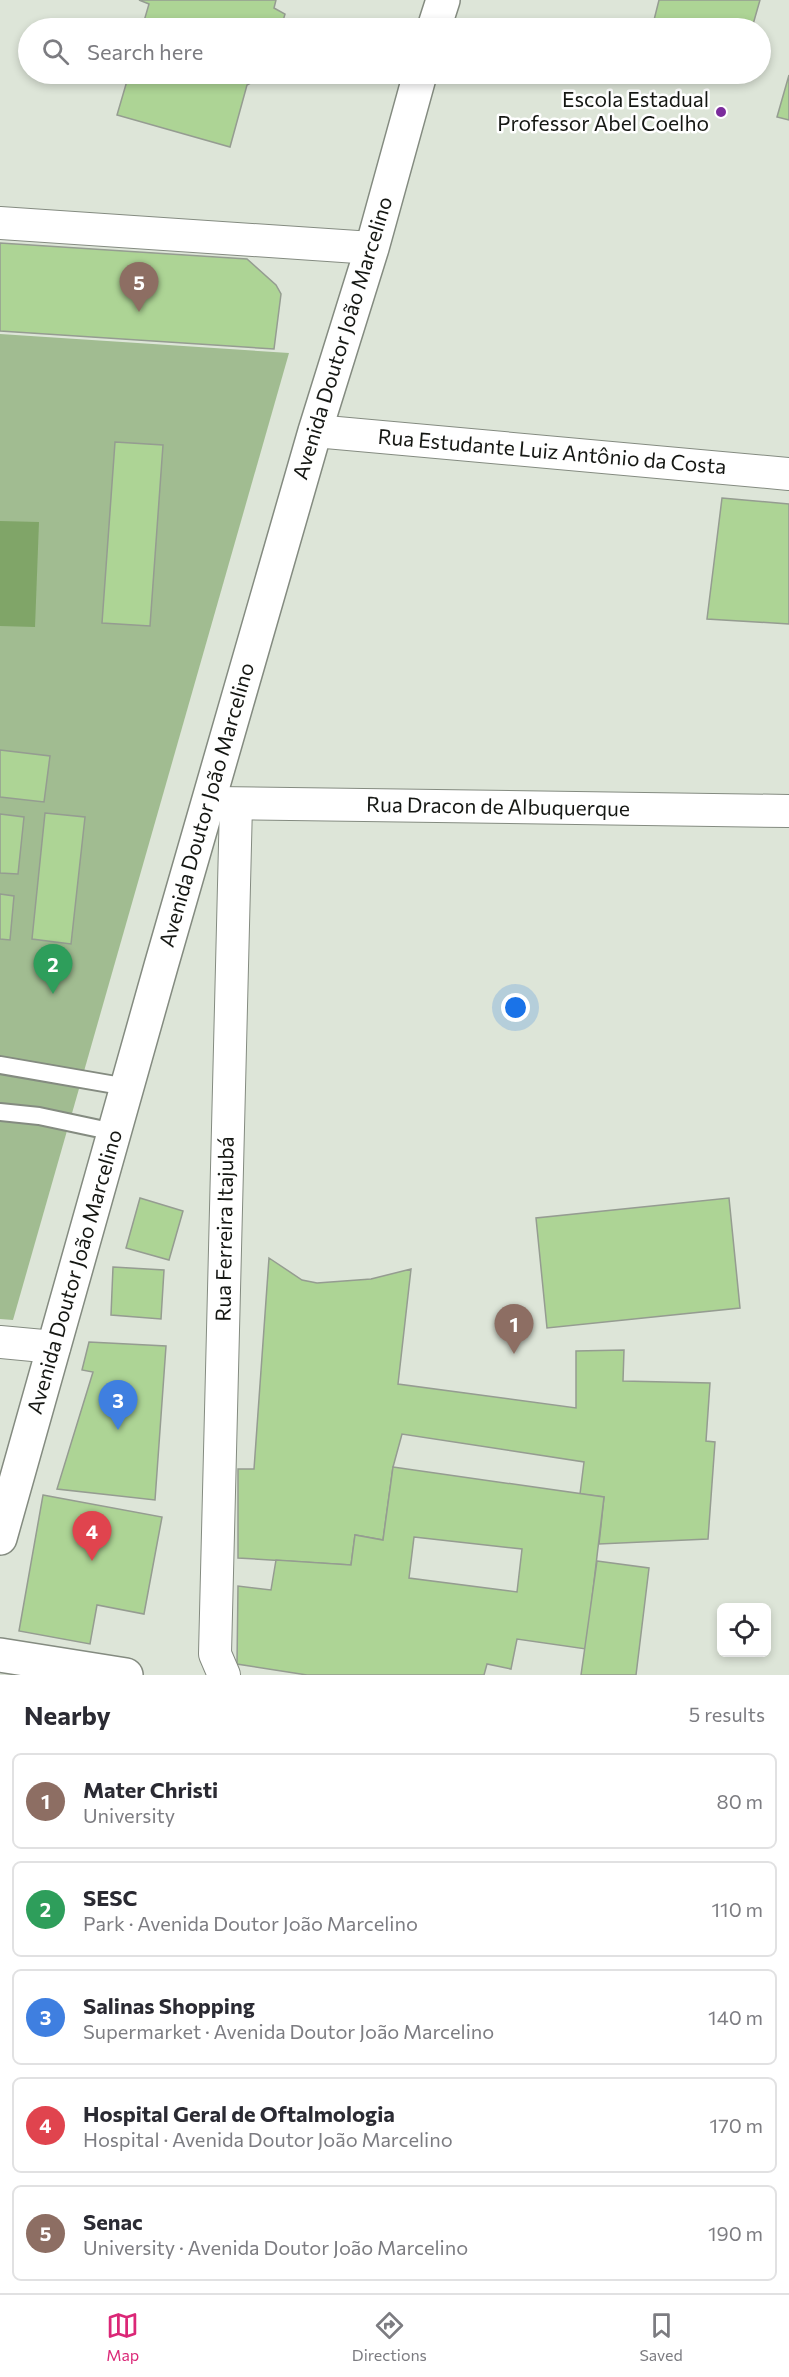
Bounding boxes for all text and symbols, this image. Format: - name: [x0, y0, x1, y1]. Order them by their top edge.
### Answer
- search box: [18, 18, 771, 84]
- icon: search: [39, 35, 72, 68]
- text: Search here: [87, 38, 203, 65]
- place label: Escola Estadual Professor Abel Coelho: [497, 86, 709, 135]
- marker: Escola Estadual Professor Abel Coelho: [714, 105, 728, 119]
- street label: Avenida Doutor João Marcelino: [287, 193, 397, 482]
- pin: 5: [120, 262, 158, 312]
- street label: Rua Estudante Luiz Antônio da Costa: [377, 423, 727, 478]
- street label: Avenida Doutor João Marcelino: [153, 660, 258, 950]
- street label: Rua Dracon de Albuquerque: [366, 791, 630, 820]
- pin: 2: [34, 944, 72, 994]
- your location: [501, 993, 530, 1022]
- street label: Avenida Doutor João Marcelino: [21, 1127, 126, 1417]
- street label: Rua Ferreira Itajubá: [209, 1136, 238, 1322]
- pin: 1: [494, 1304, 534, 1354]
- pin: 3: [98, 1380, 138, 1430]
- pin: 4: [72, 1512, 112, 1561]
- map controls: [717, 1603, 771, 1657]
- button: locate: [717, 1603, 771, 1657]
- text: Nearby: [24, 1699, 111, 1730]
- text: 5 results: [689, 1702, 765, 1726]
- text: Mater Christi: [83, 1776, 218, 1803]
- text: 1: [41, 1789, 50, 1813]
- text: 80 m: [717, 1789, 763, 1813]
- text: University: [83, 1803, 175, 1827]
- text: SESC: [83, 1884, 138, 1911]
- text: 2: [40, 1897, 51, 1921]
- text: 110 m: [712, 1897, 763, 1921]
- text: Park · Avenida Doutor João Marcelino: [83, 1911, 418, 1935]
- text: Salinas Shopping: [83, 1992, 255, 2019]
- text: 3: [40, 2005, 51, 2029]
- text: 140 m: [708, 2005, 763, 2029]
- text: Supermarket · Avenida Doutor João Marcelino: [83, 2019, 494, 2043]
- text: Hospital Geral de Oftalmologia: [83, 2100, 395, 2127]
- text: 4: [39, 2113, 52, 2137]
- text: 170 m: [710, 2113, 763, 2137]
- text: Hospital · Avenida Doutor João Marcelino: [83, 2127, 453, 2151]
- text: Senac: [83, 2208, 143, 2235]
- text: 5: [40, 2221, 51, 2245]
- text: 190 m: [708, 2221, 763, 2245]
- text: University · Avenida Doutor João Marcelino: [83, 2235, 468, 2259]
- tab: Map: [106, 2309, 139, 2364]
- tab: Directions: [352, 2309, 427, 2364]
- tab: Saved: [639, 2309, 683, 2364]

